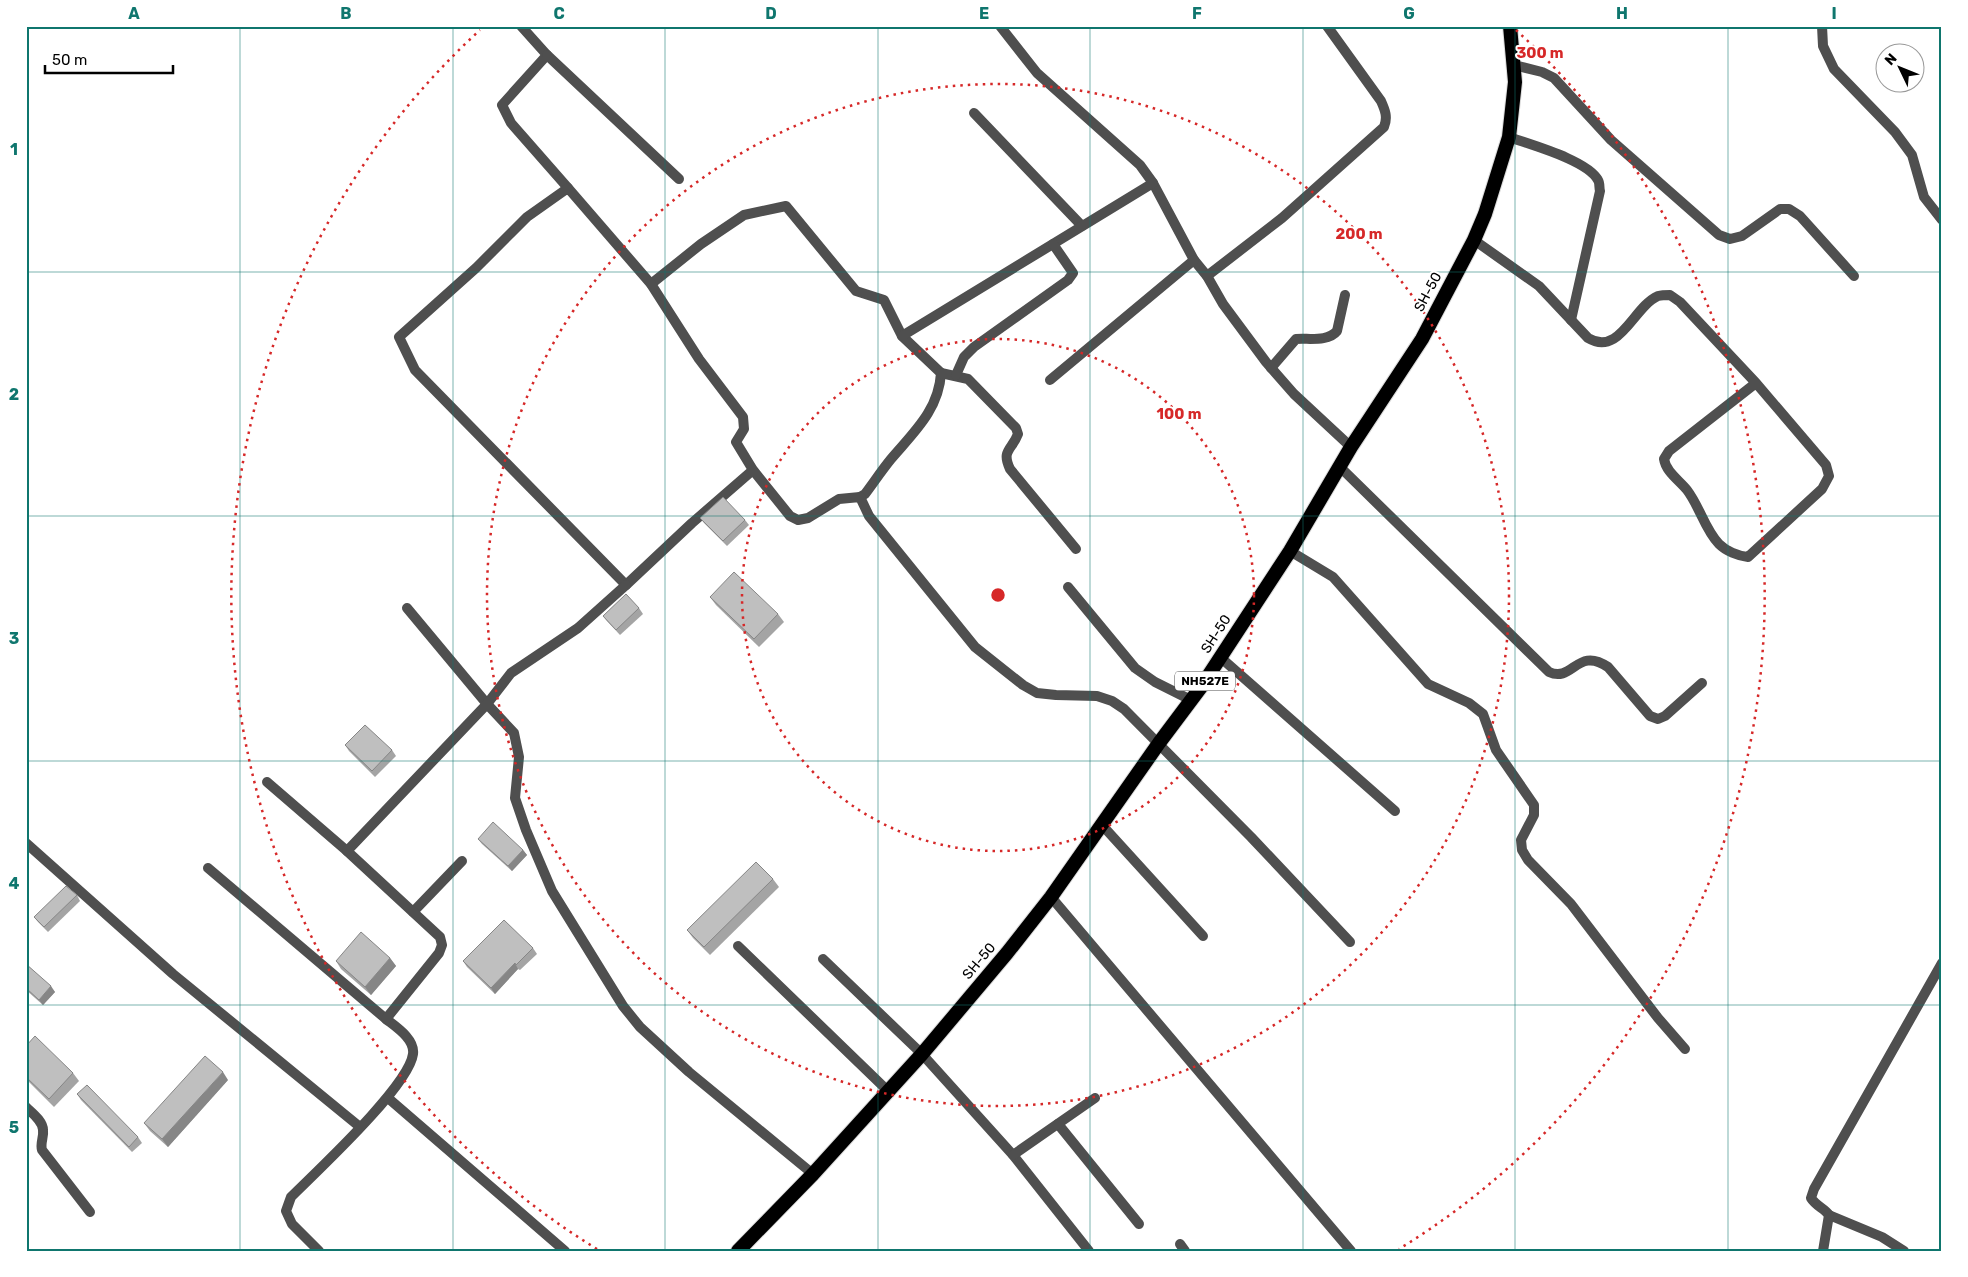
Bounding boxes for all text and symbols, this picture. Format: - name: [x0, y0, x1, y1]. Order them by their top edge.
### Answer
- text: A: [128, 4, 140, 23]
- text: B: [340, 4, 352, 23]
- text: C: [553, 4, 565, 23]
- text: D: [765, 4, 777, 23]
- text: E: [979, 4, 989, 23]
- text: F: [1192, 4, 1202, 23]
- text: G: [1403, 4, 1415, 23]
- text: H: [1616, 4, 1628, 23]
- text: I: [1831, 4, 1837, 23]
- scale bar: [45, 42, 172, 74]
- north arrow: [1876, 42, 1926, 92]
- text: 300 m: [1516, 44, 1564, 62]
- text: N: [1881, 50, 1901, 69]
- text: 50 m: [52, 51, 87, 69]
- text: 1: [10, 140, 18, 159]
- text: 200 m: [1335, 225, 1383, 243]
- street label: SH-50: [1411, 269, 1446, 315]
- text: 2: [9, 385, 19, 404]
- text: 100 m: [1157, 405, 1201, 423]
- centre of rings: [989, 586, 1007, 604]
- street label: SH-50: [1197, 611, 1235, 656]
- text: 3: [9, 629, 19, 648]
- road number: NH527E: [1175, 671, 1235, 690]
- text: 4: [9, 874, 20, 893]
- street label: SH-50: [959, 939, 999, 983]
- text: 5: [9, 1118, 19, 1137]

